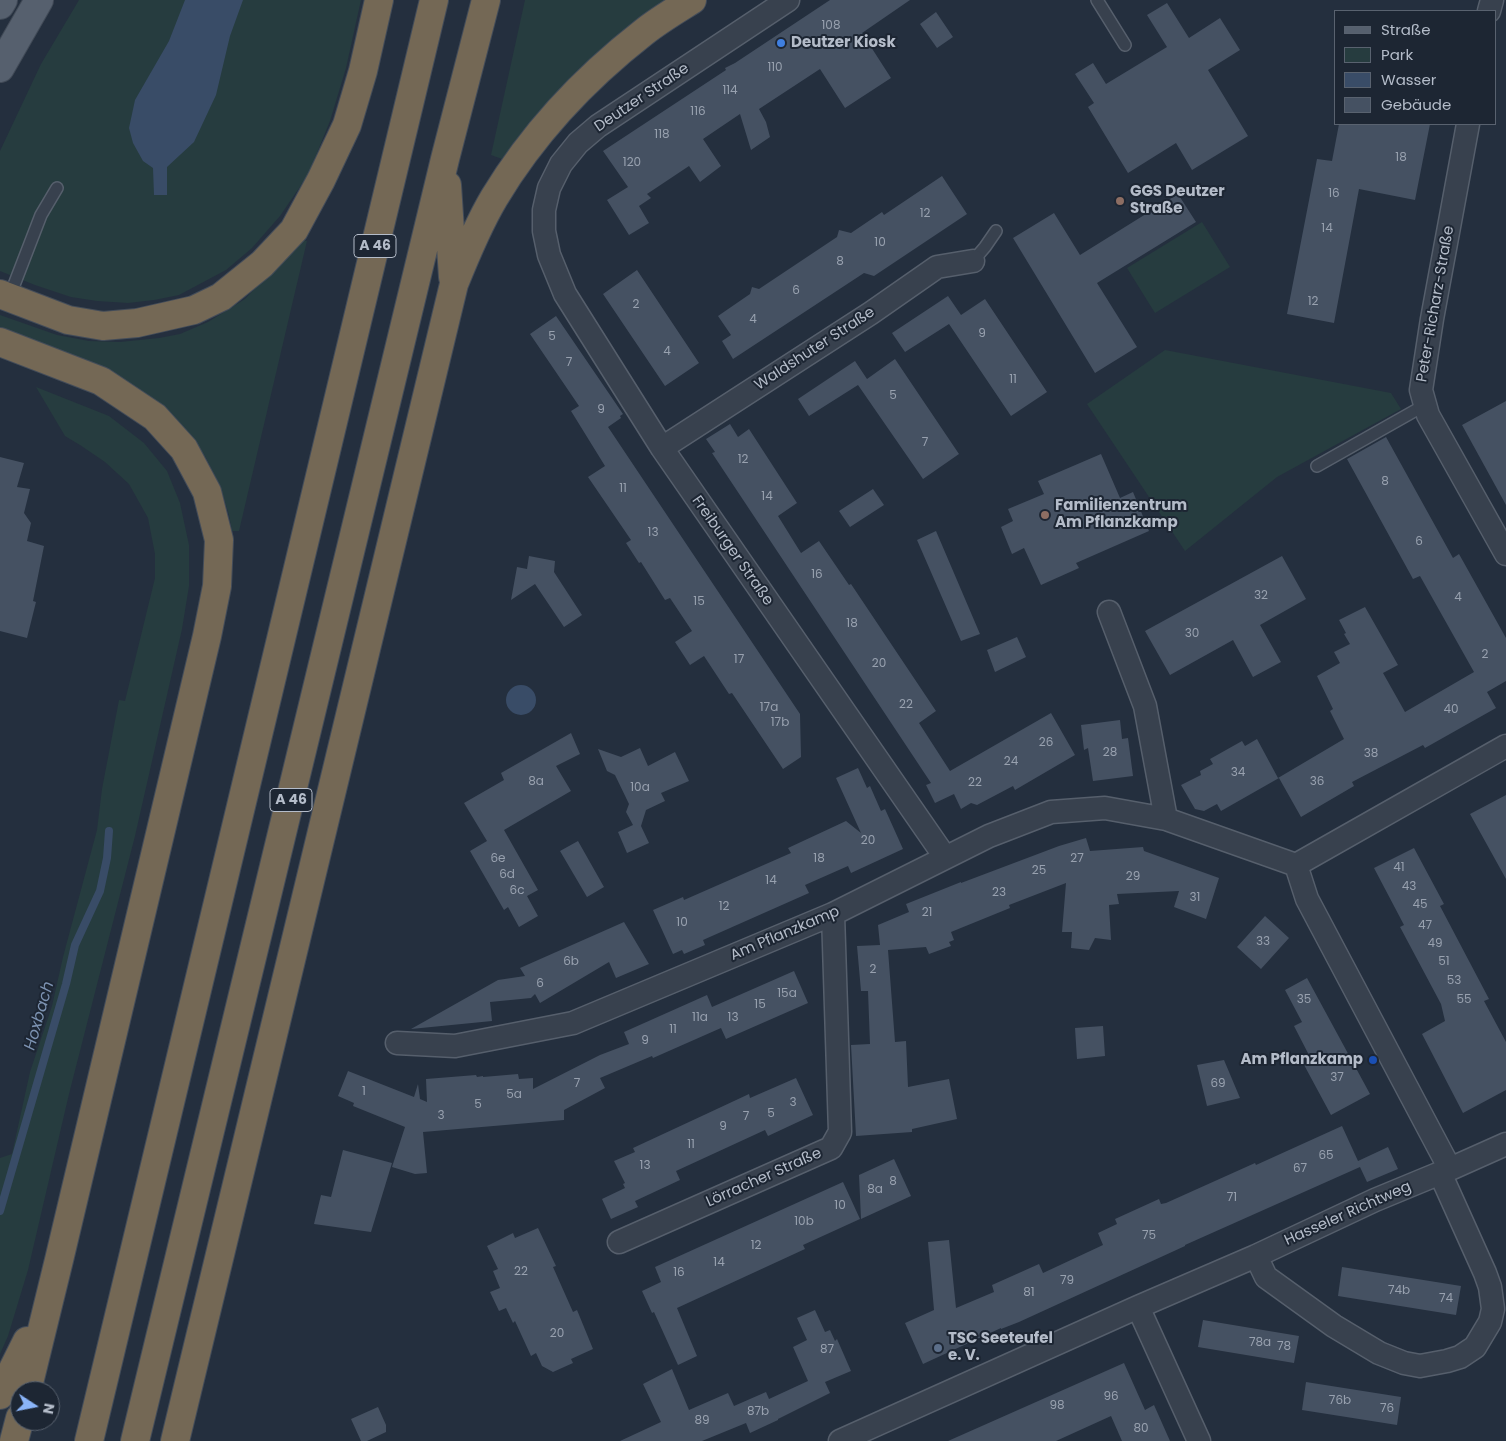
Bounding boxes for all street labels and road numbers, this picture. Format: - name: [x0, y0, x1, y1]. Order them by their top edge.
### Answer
- street label: Deutzer Straße: [591, 60, 693, 136]
- street label: Peter-Richarz-Straße: [1413, 224, 1459, 384]
- road number: A 46: [354, 235, 396, 258]
- street label: Waldshuter Straße: [752, 303, 878, 395]
- street label: Freiburger Straße: [687, 493, 777, 609]
- road number: A 46: [270, 788, 312, 812]
- street label: Am Pflanzkamp: [728, 903, 842, 965]
- street label: Lörracher Straße: [703, 1144, 825, 1212]
- street label: Hasseler Richtweg: [1282, 1178, 1414, 1250]

